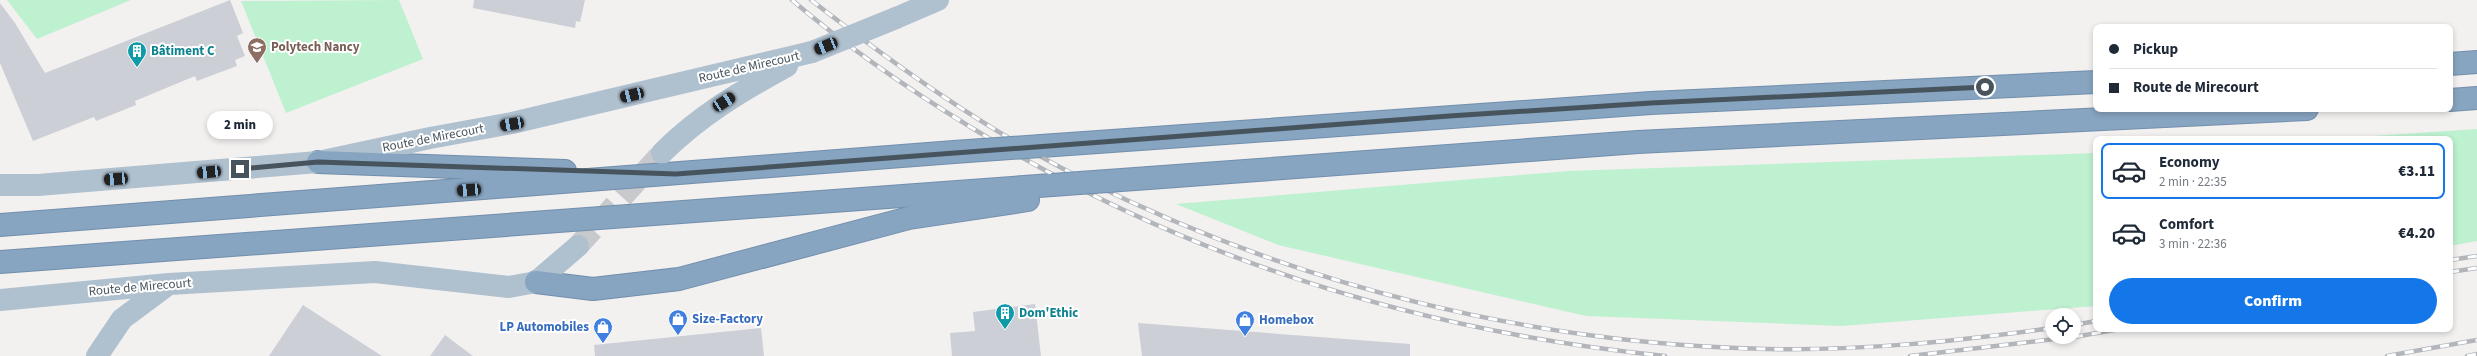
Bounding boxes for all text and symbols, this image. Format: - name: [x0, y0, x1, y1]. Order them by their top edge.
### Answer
- school or university icon: Polytech Nancy: [246, 36, 268, 64]
- car: [813, 36, 839, 56]
- place label: Polytech Nancy: [271, 38, 360, 56]
- text: Pickup: [2133, 39, 2178, 60]
- building icon: Bâtiment C: [126, 40, 148, 68]
- place label: Bâtiment C: [151, 42, 215, 60]
- street label: Route de Mirecourt: [697, 47, 802, 87]
- text: Route de Mirecourt: [2133, 77, 2259, 98]
- route start: [1976, 78, 1994, 96]
- car: [619, 86, 645, 104]
- car: [711, 90, 737, 114]
- callout: 2 min: [207, 111, 273, 139]
- text: 2 min: [224, 116, 256, 134]
- car: [499, 116, 525, 132]
- street label: Route de Mirecourt: [381, 119, 486, 157]
- text: Economy: [2159, 152, 2220, 173]
- icon: car: [2111, 153, 2147, 189]
- route end: [231, 160, 249, 178]
- text: €3.11: [2398, 161, 2435, 182]
- car: [197, 165, 221, 179]
- car: [104, 172, 128, 186]
- text: 2 min · 22:35: [2159, 173, 2227, 191]
- car: [457, 183, 481, 197]
- text: Comfort: [2159, 214, 2214, 235]
- icon: car: [2111, 215, 2147, 251]
- text: €4.20: [2398, 223, 2435, 244]
- text: 3 min · 22:36: [2159, 235, 2227, 253]
- street label: Route de Mirecourt: [88, 273, 193, 300]
- button: Confirm: [2109, 278, 2437, 324]
- building icon: Dom'Ethic: [994, 302, 1016, 330]
- place label: Dom'Ethic: [1019, 304, 1078, 322]
- shop icon: Size-Factory: [667, 308, 689, 336]
- map controls: [2045, 308, 2081, 344]
- button: locate: [2045, 308, 2081, 344]
- shop icon: Homebox: [1234, 309, 1256, 337]
- place label: Size-Factory: [692, 310, 763, 328]
- place label: Homebox: [1259, 311, 1314, 329]
- shop icon: LP Automobiles: [592, 316, 614, 344]
- place label: LP Automobiles: [500, 318, 589, 336]

